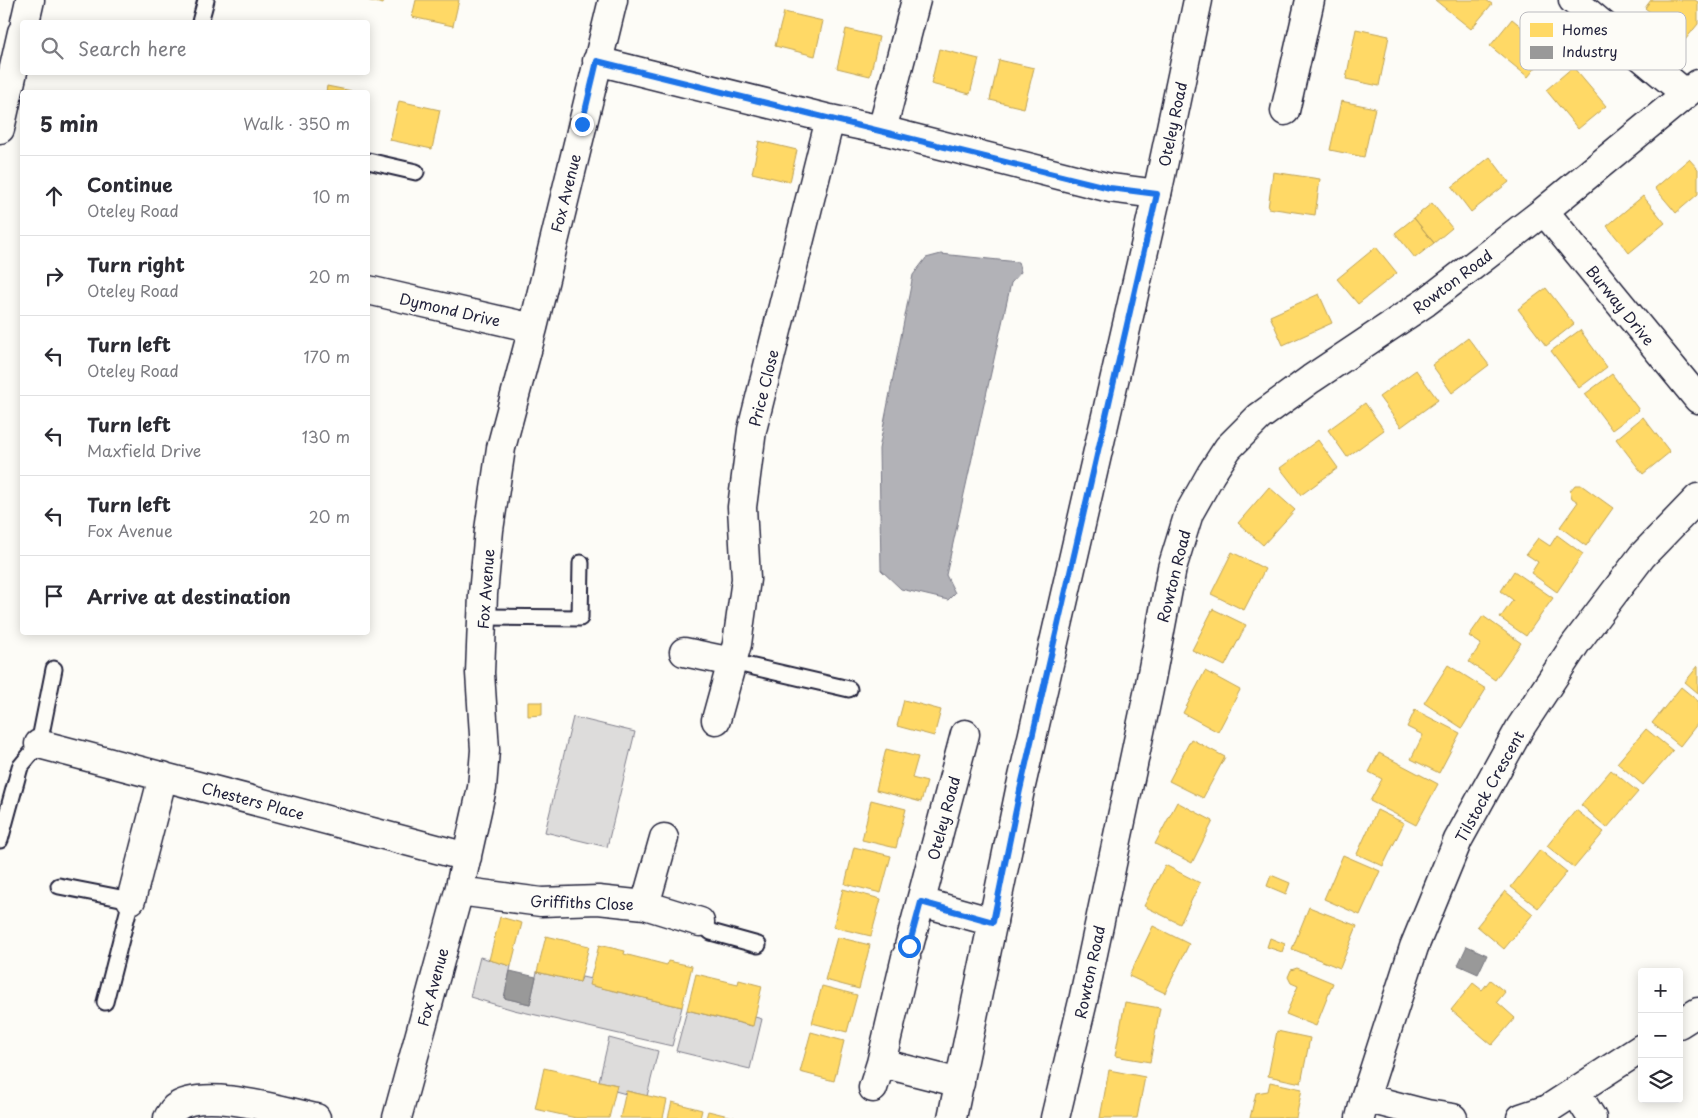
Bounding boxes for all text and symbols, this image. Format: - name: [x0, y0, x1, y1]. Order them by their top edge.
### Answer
- legend: [1520, 12, 1686, 70]
- text: Homes: [1562, 19, 1608, 40]
- search box: [20, 20, 370, 75]
- icon: search: [38, 34, 66, 62]
- text: Search here: [78, 34, 187, 62]
- text: Industry: [1562, 41, 1617, 62]
- street label: Oteley Road: [1152, 80, 1192, 168]
- text: 5 min: [40, 107, 98, 139]
- text: Walk · 350 m: [243, 111, 350, 135]
- route end: [571, 113, 594, 136]
- street label: Fox Avenue: [544, 151, 586, 235]
- text: Continue: [87, 170, 173, 198]
- icon: ahead: [40, 182, 68, 210]
- text: 10 m: [313, 184, 350, 208]
- text: Oteley Road: [87, 198, 179, 222]
- street label: Rowton Road: [1407, 243, 1497, 319]
- text: Turn right: [87, 250, 185, 278]
- street label: Burway Drive: [1581, 260, 1661, 350]
- icon: right: [40, 262, 68, 290]
- text: 20 m: [309, 264, 350, 288]
- text: Oteley Road: [87, 278, 179, 302]
- street label: Dymond Drive: [397, 286, 503, 332]
- text: Turn left: [87, 330, 171, 358]
- icon: left: [40, 342, 68, 370]
- text: 170 m: [304, 344, 350, 368]
- street label: Price Close: [742, 347, 784, 429]
- text: Oteley Road: [87, 358, 179, 382]
- text: Turn left: [87, 410, 171, 438]
- icon: left: [40, 422, 68, 450]
- text: 130 m: [302, 424, 350, 448]
- text: Maxfield Drive: [87, 438, 201, 462]
- text: Turn left: [87, 490, 171, 518]
- icon: left: [40, 502, 68, 530]
- text: 20 m: [309, 504, 350, 528]
- text: Fox Avenue: [87, 518, 173, 542]
- street label: Rowton Road: [1150, 527, 1196, 625]
- street label: Fox Avenue: [471, 548, 499, 630]
- icon: arrive: [40, 582, 68, 610]
- text: Arrive at destination: [87, 582, 291, 610]
- street label: Tilstock Crescent: [1449, 726, 1529, 846]
- street label: Oteley Road: [921, 773, 965, 863]
- street label: Chesters Place: [199, 775, 307, 825]
- street label: Griffiths Close: [530, 889, 634, 915]
- street label: Rowton Road: [1068, 923, 1110, 1021]
- route start: [898, 935, 921, 958]
- street label: Fox Avenue: [410, 945, 454, 1029]
- map controls: [1638, 968, 1683, 1103]
- button: +: [1638, 968, 1683, 1013]
- button: −: [1638, 1013, 1683, 1058]
- button: layers: [1638, 1058, 1683, 1103]

